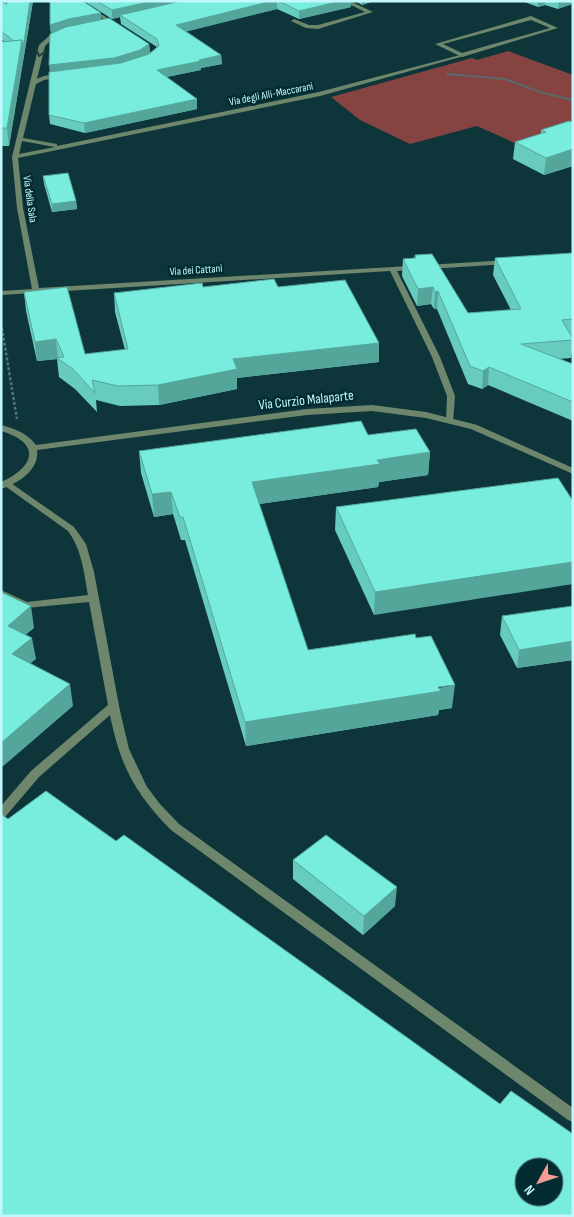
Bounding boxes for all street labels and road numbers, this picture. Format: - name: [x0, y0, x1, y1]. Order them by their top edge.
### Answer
- street label: Via degli Alli-Maccarani: [228, 79, 314, 109]
- street label: Via della Sala: [20, 175, 40, 223]
- street label: Via dei Cattani: [169, 262, 223, 278]
- street label: Via Curzio Malaparte: [258, 387, 354, 413]

